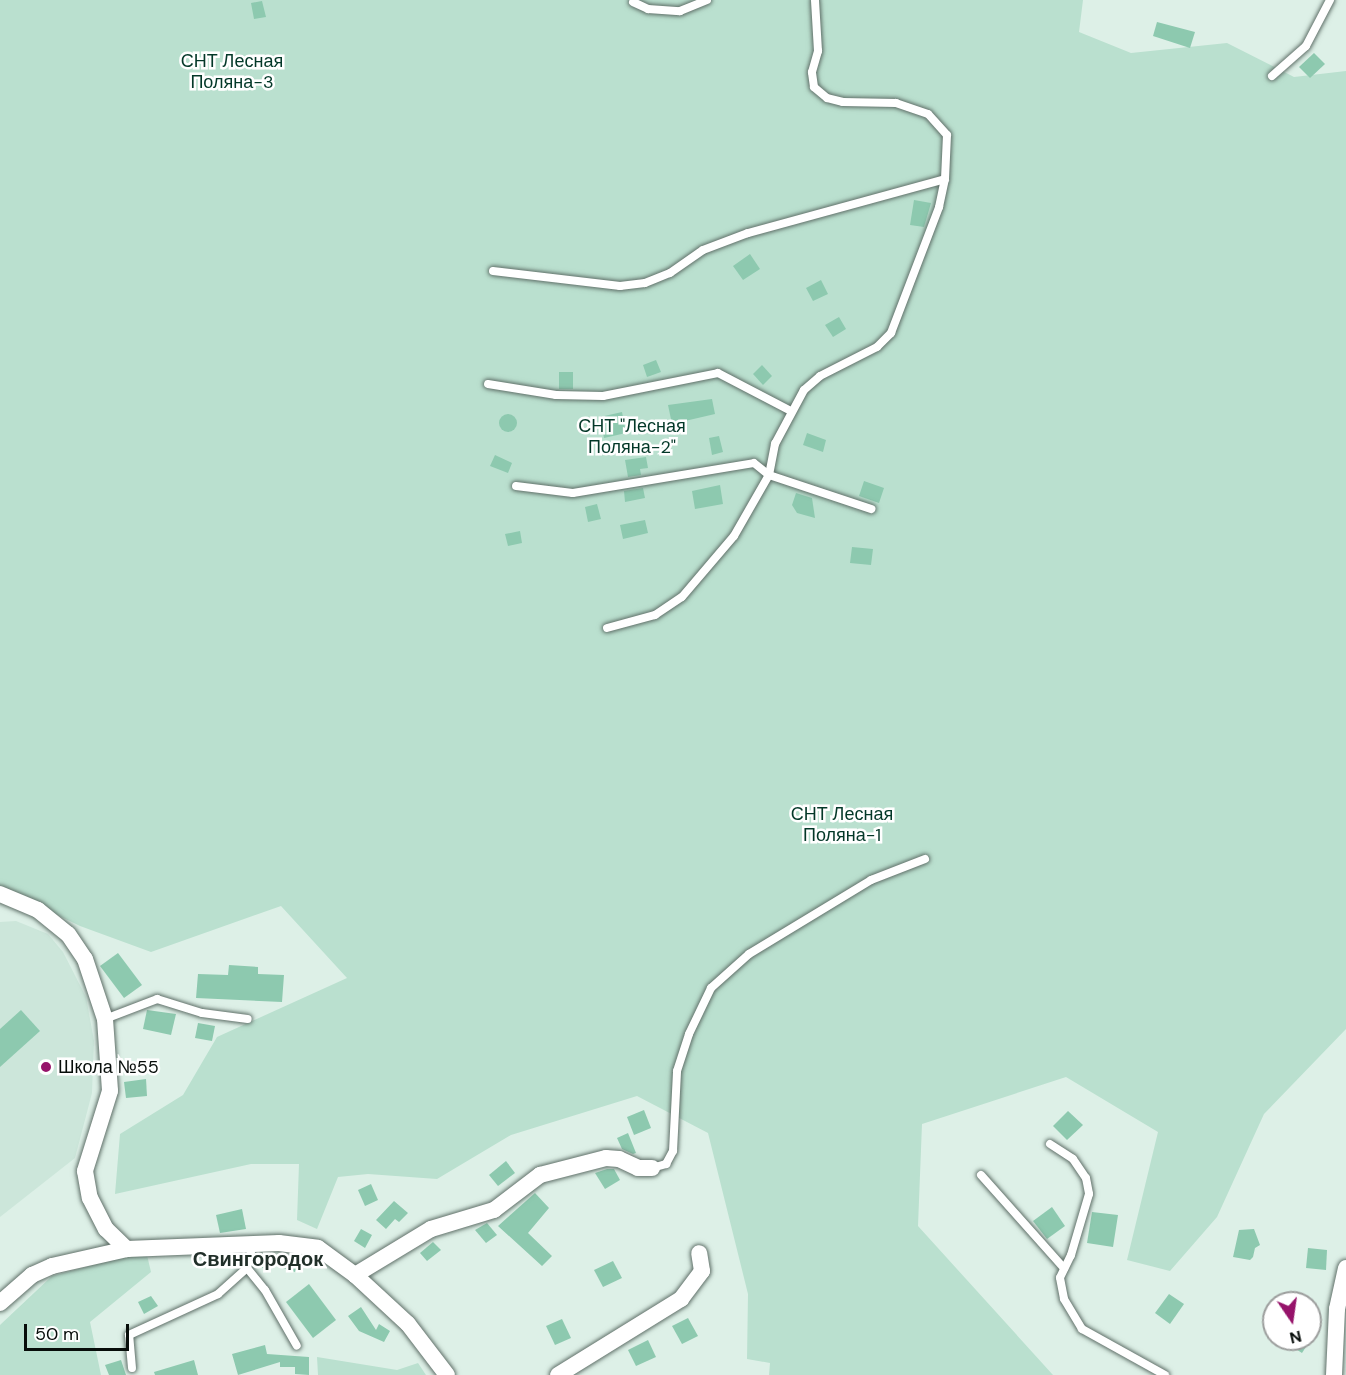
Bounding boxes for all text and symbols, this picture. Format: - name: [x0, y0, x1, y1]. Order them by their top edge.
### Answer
- park label: СНТ Лесная Поляна-3: [181, 51, 283, 94]
- park label: СНТ "Лесная Поляна-2": [578, 416, 686, 458]
- park label: СНТ Лесная Поляна-1: [791, 804, 893, 846]
- place label: Школа №55: [58, 1056, 159, 1078]
- marker: Школа №55: [39, 1060, 53, 1074]
- district label: Свингородок: [193, 1247, 323, 1271]
- north arrow: [1262, 1291, 1322, 1351]
- scale bar: [27, 1312, 132, 1350]
- text: 50 m: [35, 1322, 79, 1346]
- text: N: [1288, 1326, 1304, 1349]

